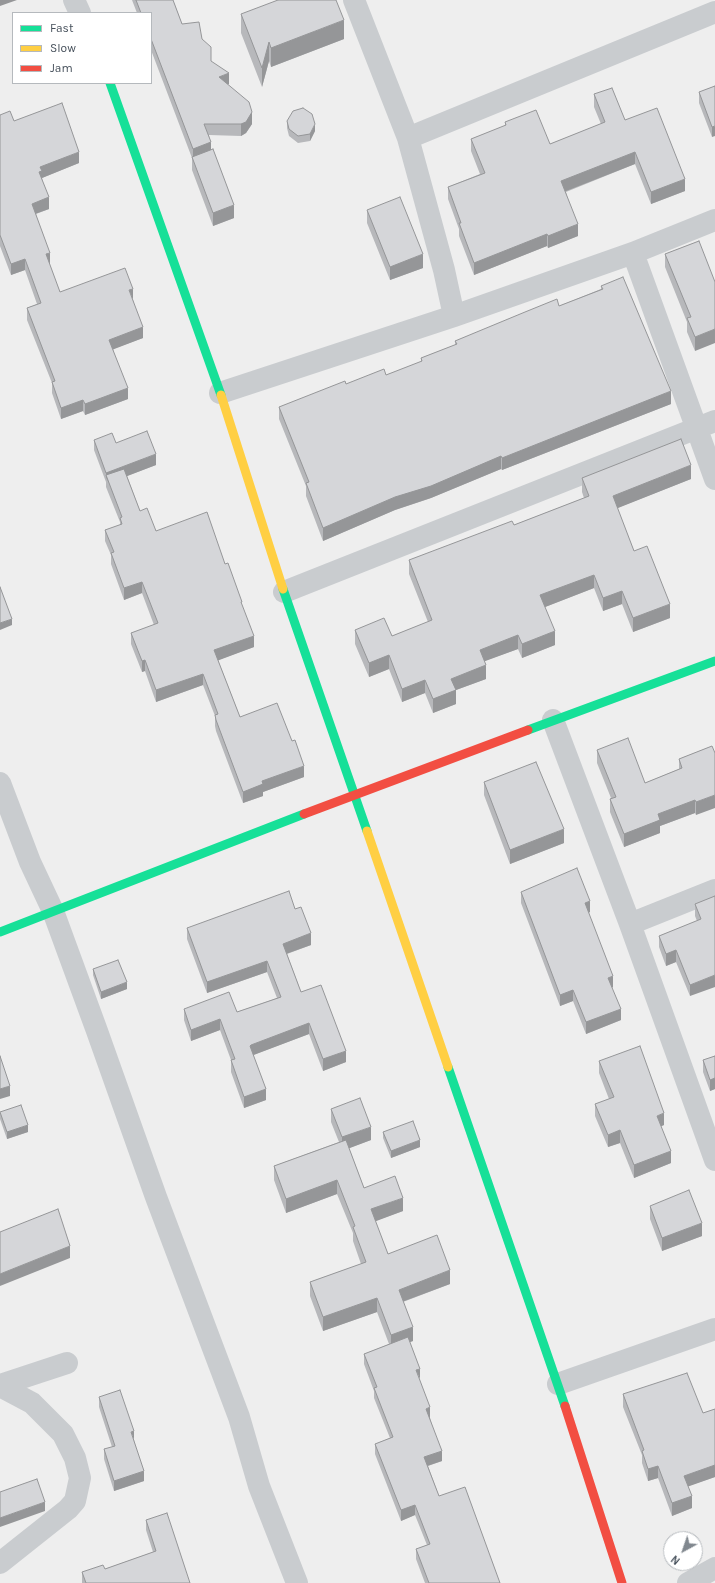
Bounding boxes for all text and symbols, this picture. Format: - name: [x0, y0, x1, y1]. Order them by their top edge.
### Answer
- legend: [12, 12, 152, 84]
- text: Fast: [50, 21, 73, 35]
- text: Slow: [50, 41, 76, 55]
- text: Jam: [50, 61, 73, 75]
- north arrow: [663, 1531, 703, 1571]
- text: N: [668, 1552, 683, 1567]

